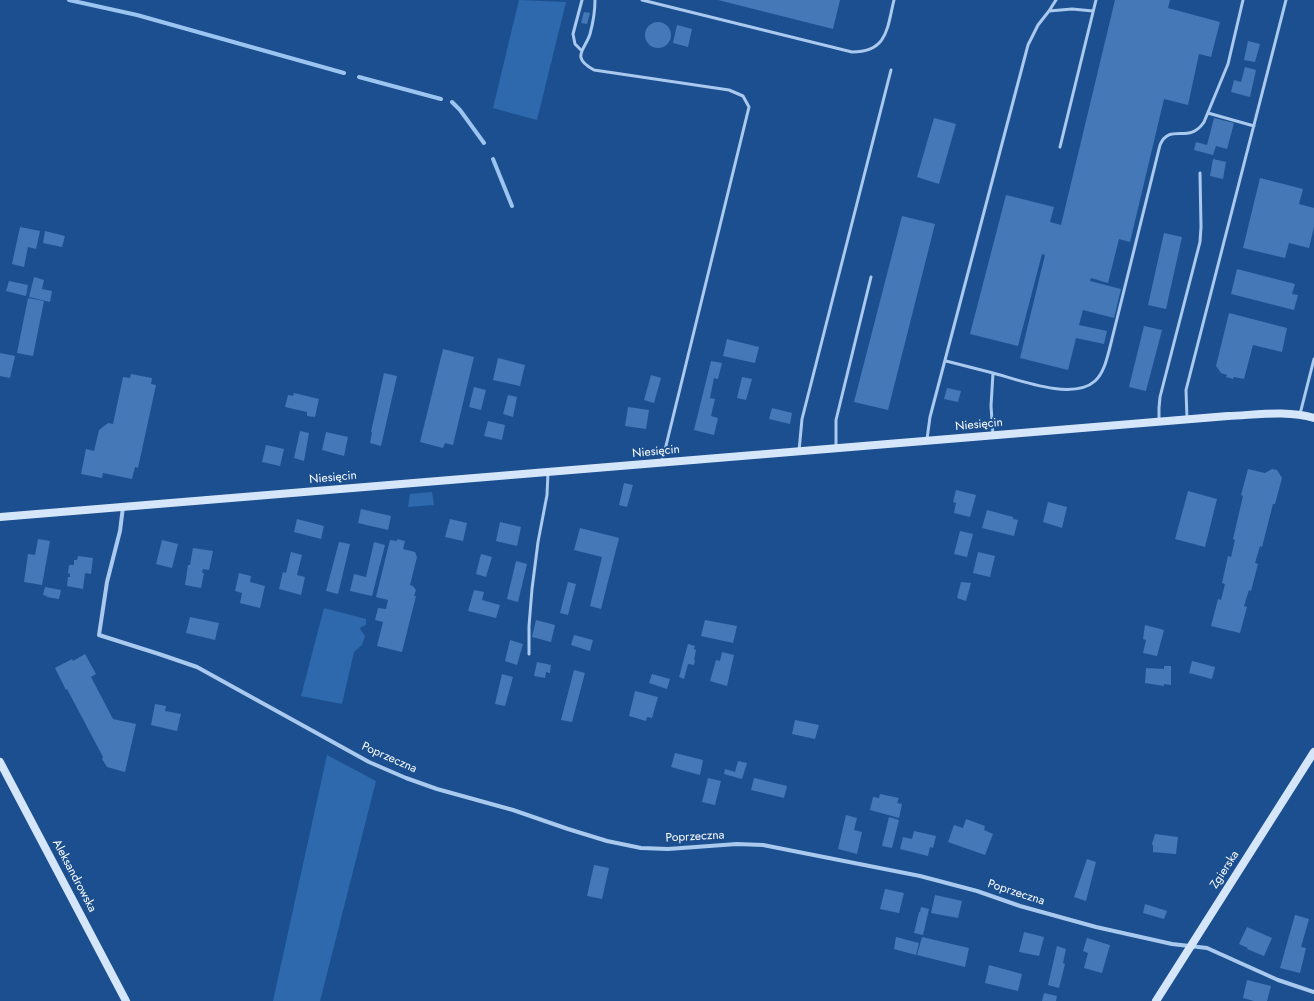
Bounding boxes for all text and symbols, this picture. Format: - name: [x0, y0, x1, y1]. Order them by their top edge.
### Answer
- street label: Niesięcin: [955, 416, 1003, 434]
- street label: Niesięcin: [632, 443, 680, 461]
- street label: Niesięcin: [309, 469, 357, 487]
- street label: Poprzeczna: [359, 739, 419, 777]
- street label: Poprzeczna: [665, 828, 725, 846]
- street label: Aleksandrowska: [49, 837, 99, 915]
- street label: Zgierska: [1207, 848, 1243, 892]
- street label: Poprzeczna: [986, 877, 1046, 909]

